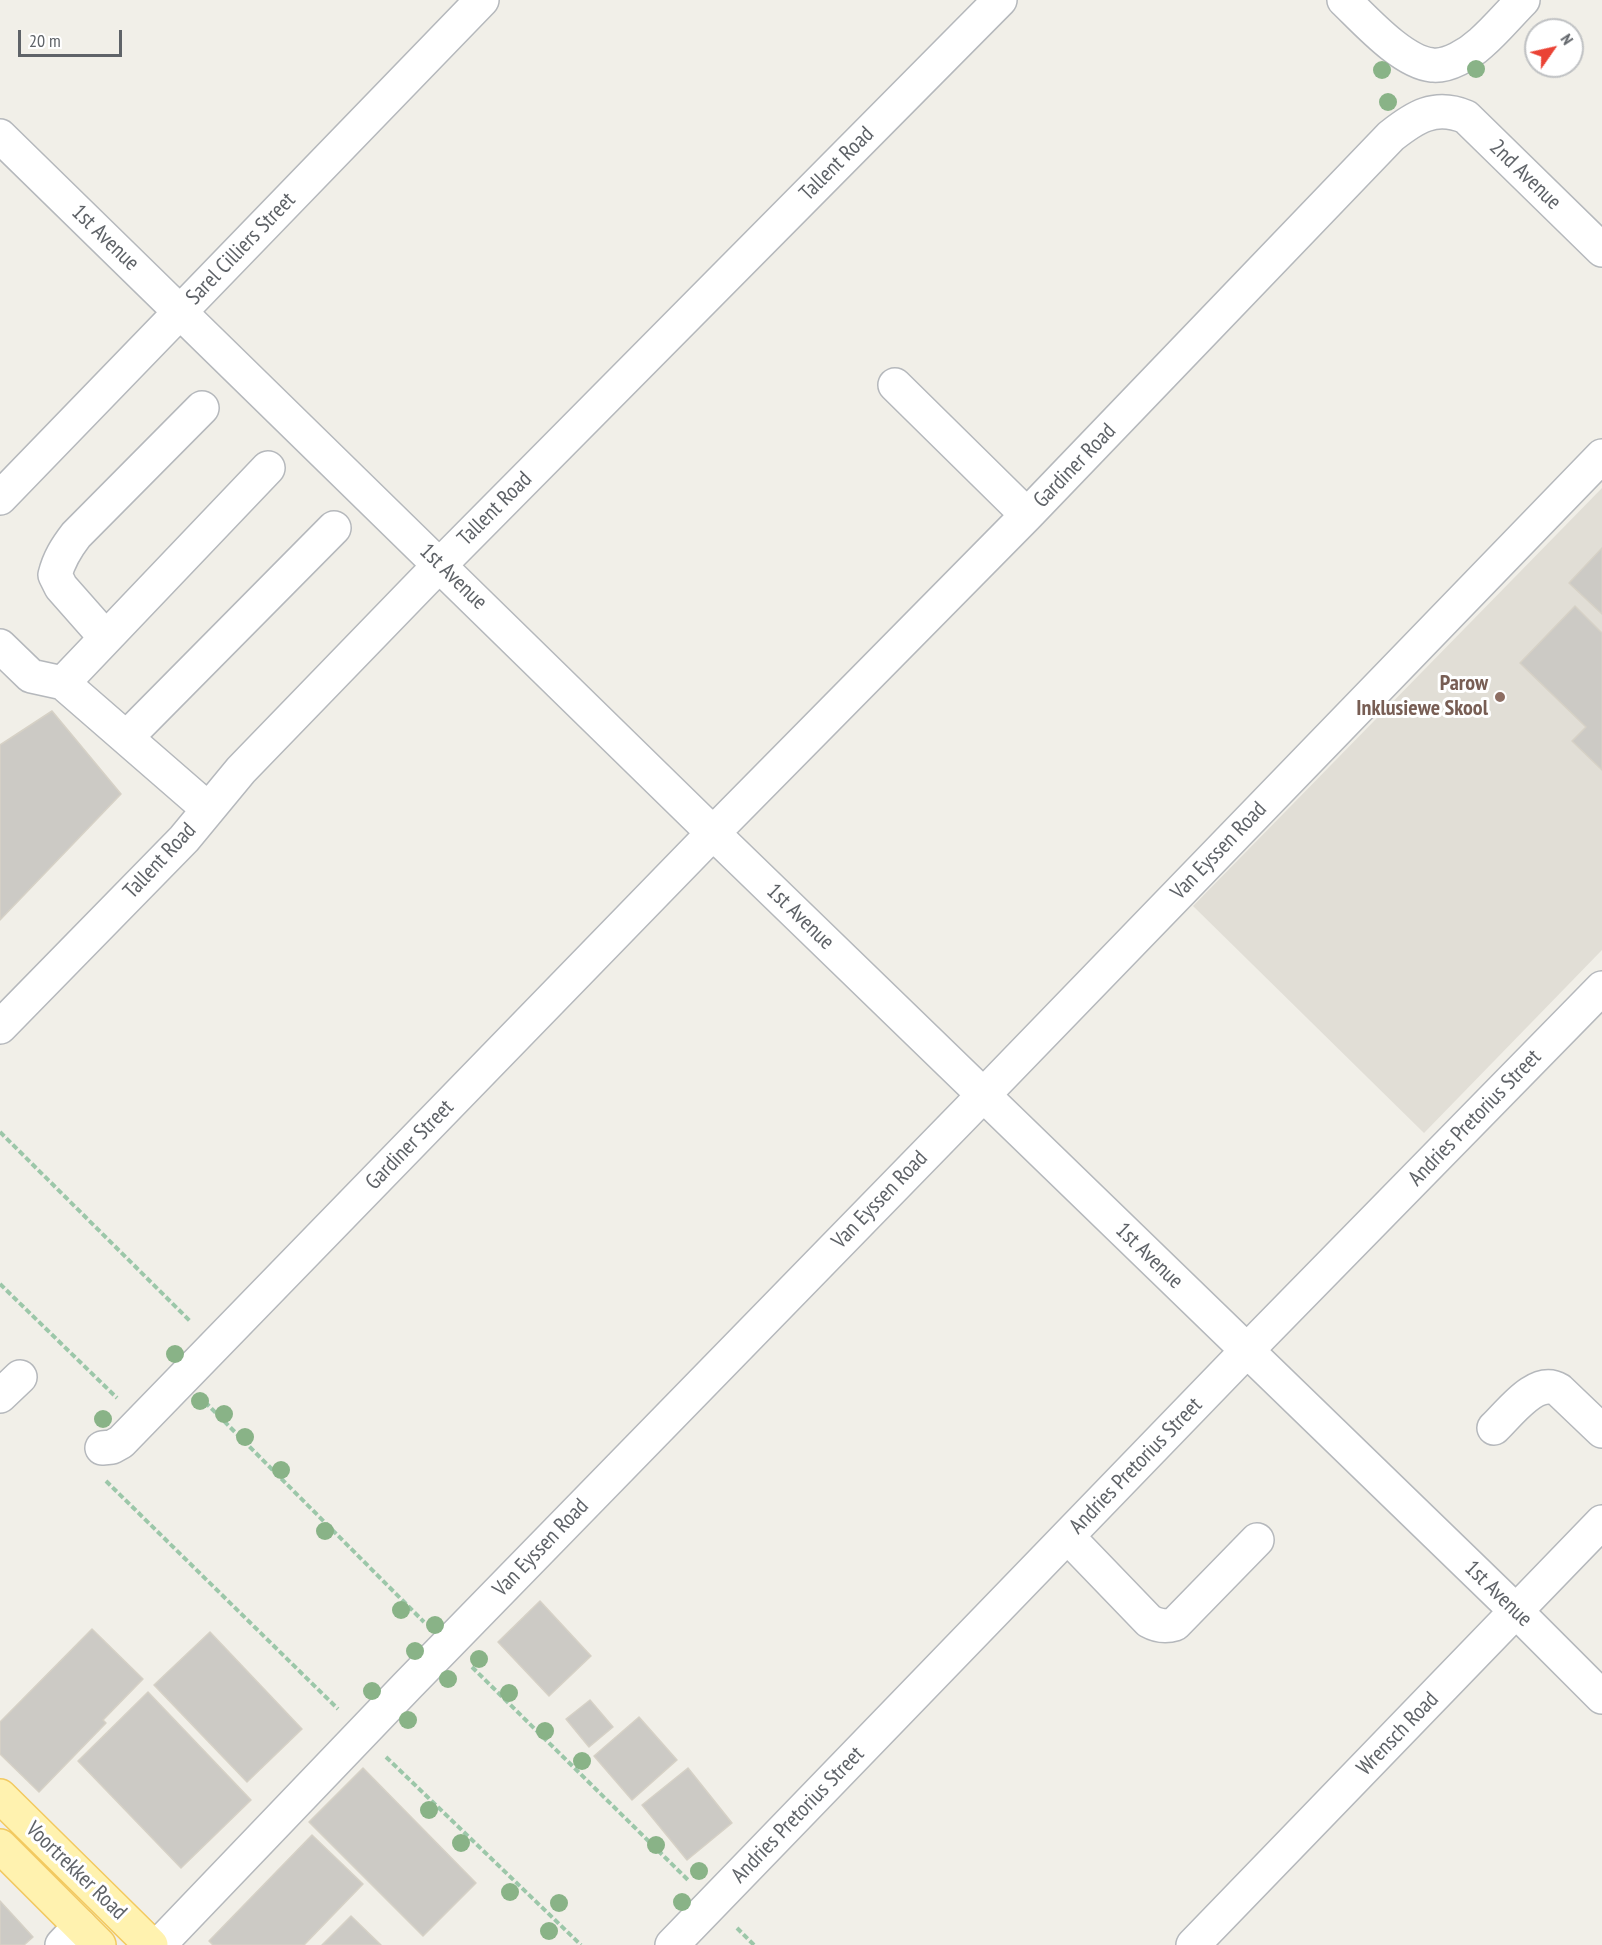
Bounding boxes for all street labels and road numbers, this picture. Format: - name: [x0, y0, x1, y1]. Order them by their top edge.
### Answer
- street label: Tallent Road: [794, 121, 880, 207]
- street label: 2nd Avenue: [1484, 134, 1566, 216]
- street label: Sarel Cilliers Street: [181, 187, 301, 311]
- street label: 1st Avenue: [66, 199, 144, 277]
- street label: Gardiner Road: [1028, 418, 1122, 514]
- street label: Tallent Road: [452, 466, 538, 552]
- street label: 1st Avenue: [414, 538, 492, 616]
- street label: Van Eyssen Road: [1166, 797, 1272, 905]
- street label: Tallent Road: [118, 818, 202, 904]
- street label: 1st Avenue: [761, 878, 839, 956]
- street label: Andries Pretorius Street: [1403, 1044, 1547, 1192]
- street label: Gardiner Street: [361, 1094, 459, 1196]
- street label: Van Eyssen Road: [827, 1146, 933, 1254]
- street label: 1st Avenue: [1110, 1217, 1188, 1295]
- street label: Andries Pretorius Street: [1064, 1392, 1208, 1540]
- street label: Van Eyssen Road: [488, 1494, 594, 1602]
- street label: 1st Avenue: [1459, 1555, 1537, 1633]
- street label: Wrensch Road: [1352, 1687, 1444, 1781]
- street label: Andries Pretorius Street: [726, 1741, 870, 1889]
- street label: Voortrekker Road: [20, 1816, 132, 1926]

